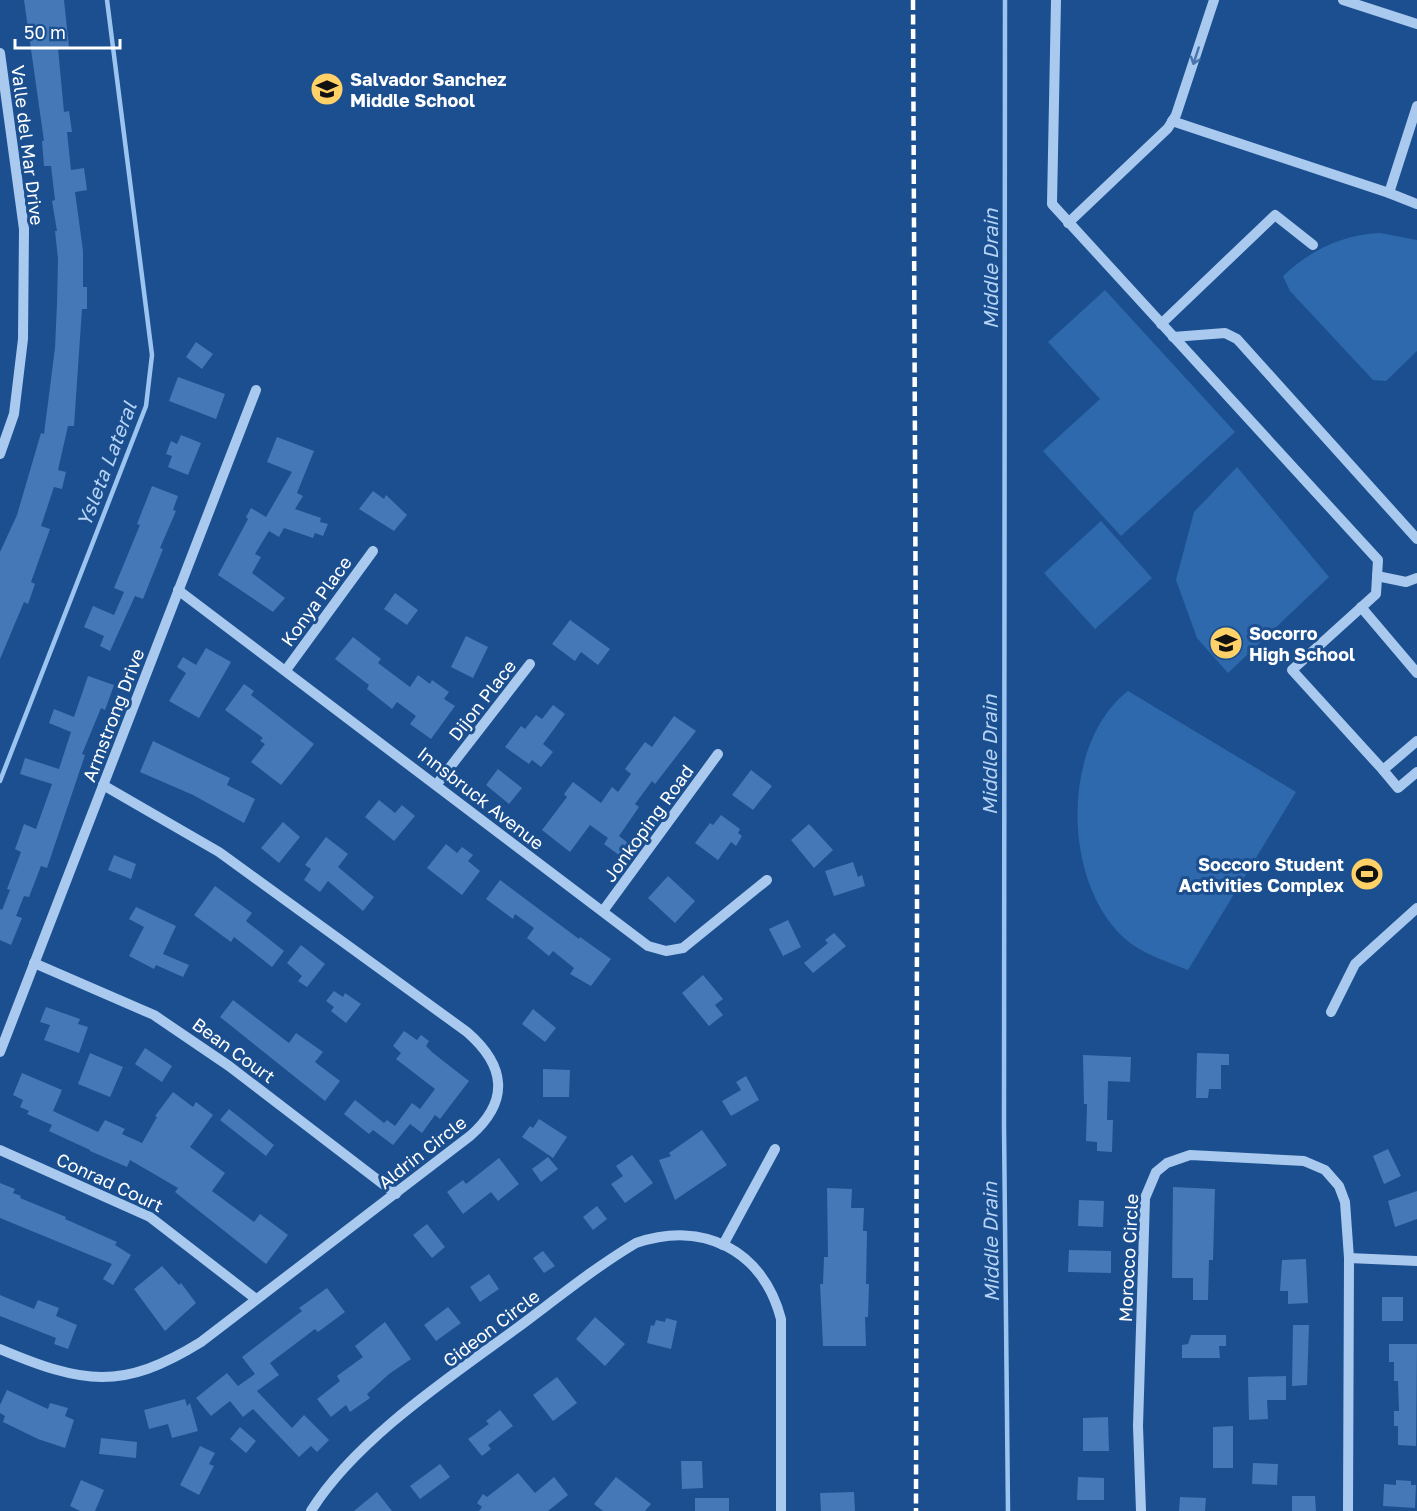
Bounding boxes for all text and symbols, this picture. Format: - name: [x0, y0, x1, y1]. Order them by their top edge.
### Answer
- scale bar: [15, 12, 120, 50]
- text: 50 m: [24, 21, 66, 43]
- one-way arrow: [1189, 46, 1200, 65]
- street label: Valle del Mar Drive: [7, 64, 49, 226]
- place label: Salvador Sanchez Middle School: [350, 68, 507, 111]
- school or university icon: Salvador Sanchez Middle School: [309, 71, 345, 107]
- water label: Middle Drain: [978, 208, 1002, 329]
- water label: Ysleta Lateral: [71, 398, 141, 530]
- street label: Konya Place: [276, 552, 356, 650]
- place label: Socorro High School: [1249, 622, 1355, 665]
- school or university icon: Socorro High School: [1208, 625, 1244, 661]
- street label: Armstrong Drive: [78, 645, 148, 785]
- street label: Dijon Place: [444, 655, 520, 745]
- water label: Middle Drain: [977, 694, 1001, 815]
- street label: Innsbruck Avenue: [413, 742, 549, 854]
- street label: Jonkoping Road: [598, 760, 698, 886]
- place label: Soccoro Student Activities Complex: [1179, 853, 1345, 896]
- sports icon: Soccoro Student Activities Complex: [1349, 856, 1385, 892]
- street label: Bean Court: [188, 1013, 280, 1087]
- street label: Aldrin Circle: [374, 1111, 470, 1193]
- street label: Conrad Court: [53, 1148, 167, 1216]
- water label: Middle Drain: [977, 1181, 1003, 1302]
- street label: Morocco Circle: [1114, 1193, 1142, 1323]
- street label: Gideon Circle: [438, 1285, 544, 1371]

